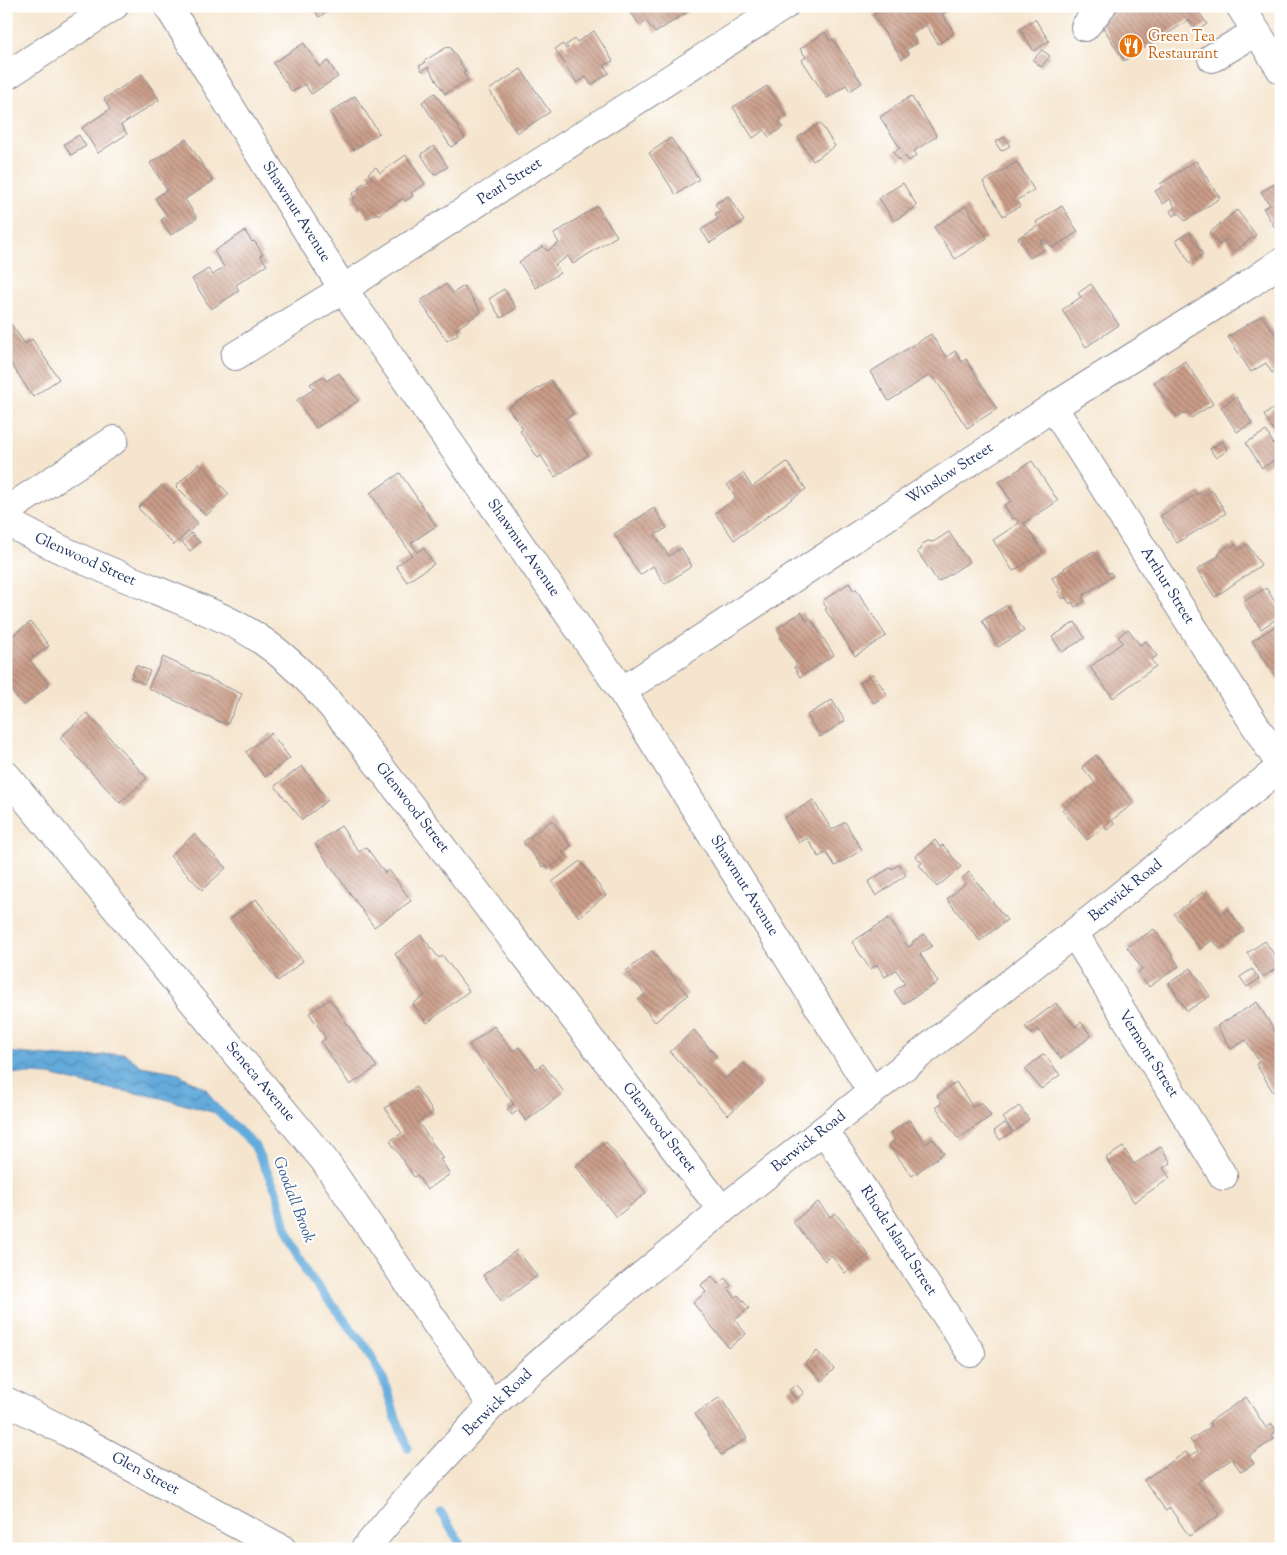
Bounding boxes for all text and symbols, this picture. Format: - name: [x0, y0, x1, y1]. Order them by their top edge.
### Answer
- place label: Green Tea Restaurant: [1148, 27, 1218, 65]
- restaurant icon: Green Tea Restaurant: [1118, 33, 1144, 59]
- street label: Pearl Street: [474, 153, 546, 211]
- street label: Shawmut Avenue: [257, 158, 335, 266]
- street label: Winslow Street: [902, 438, 998, 510]
- street label: Shawmut Avenue: [481, 495, 565, 601]
- street label: Glenwood Street: [31, 528, 139, 592]
- street label: Arthur Street: [1135, 543, 1199, 629]
- street label: Glenwood Street: [370, 758, 454, 858]
- street label: Shawmut Avenue: [705, 832, 783, 940]
- street label: Berwick Road: [1085, 854, 1168, 927]
- street label: Vermont Street: [1113, 1006, 1183, 1102]
- street label: Seneca Avenue: [220, 1037, 300, 1127]
- street label: Glenwood Street: [617, 1078, 701, 1178]
- street label: Berwick Road: [767, 1106, 851, 1178]
- water label: Goodall Brook: [266, 1154, 320, 1246]
- street label: Rhode Island Street: [855, 1182, 941, 1300]
- street label: Berwick Road: [459, 1364, 538, 1442]
- street label: Glen Street: [107, 1447, 183, 1501]

